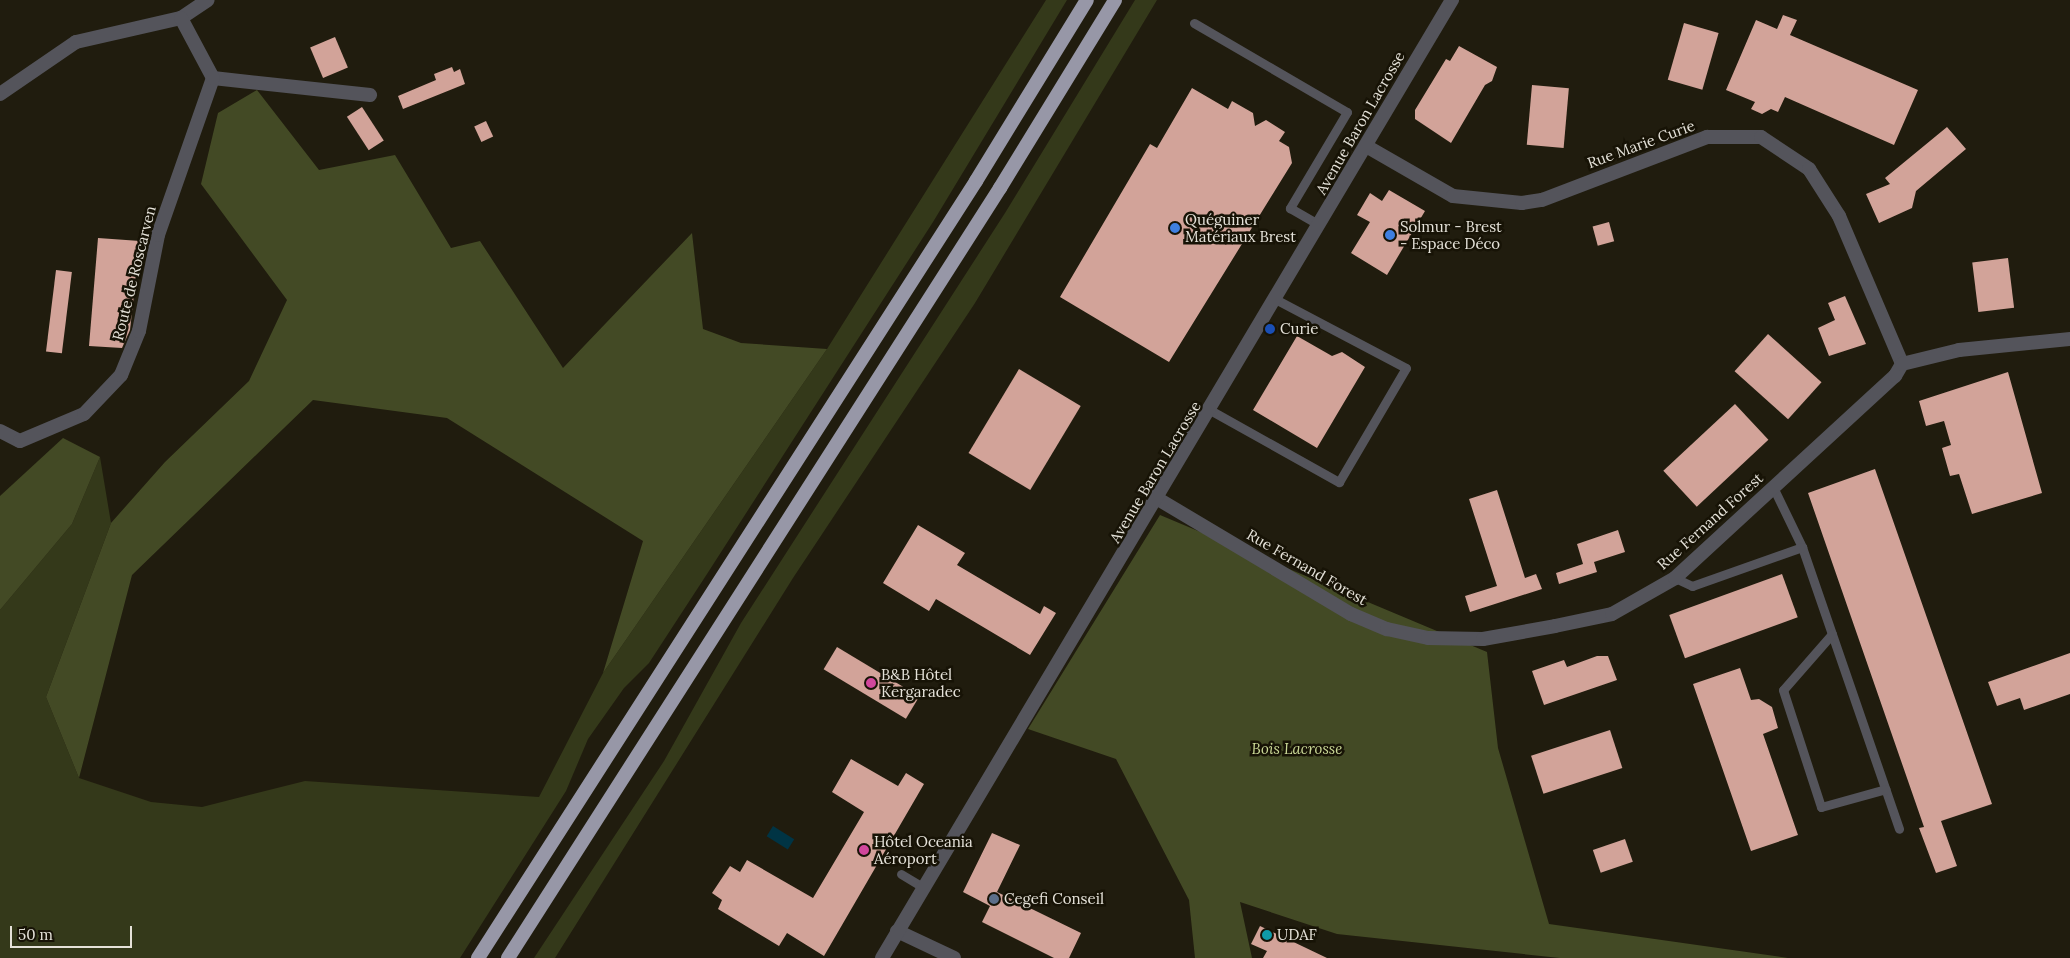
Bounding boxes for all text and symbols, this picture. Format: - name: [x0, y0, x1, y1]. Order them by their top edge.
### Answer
- street label: Avenue Baron Lacrosse: [1312, 48, 1408, 198]
- street label: Rue Marie Curie: [1585, 116, 1697, 172]
- street label: Route de Roscarven: [109, 204, 159, 342]
- place label: Quéguiner Matériaux Brest: [1185, 210, 1296, 245]
- place label: Solmur - Brest - Espace Déco: [1400, 217, 1502, 252]
- marker: Quéguiner Matériaux Brest: [1169, 222, 1181, 234]
- marker: Solmur - Brest - Espace Déco: [1384, 229, 1396, 241]
- place label: Curie: [1280, 320, 1318, 338]
- marker: Curie: [1264, 323, 1276, 335]
- street label: Avenue Baron Lacrosse: [1106, 398, 1204, 546]
- street label: Rue Fernand Forest: [1653, 469, 1767, 573]
- street label: Rue Fernand Forest: [1244, 525, 1370, 609]
- place label: B&B Hôtel Kergaradec: [881, 665, 961, 700]
- marker: B&B Hôtel Kergaradec: [865, 677, 877, 689]
- park label: Bois Lacrosse: [1252, 740, 1342, 758]
- place label: Hôtel Oceania Aéroport: [874, 832, 973, 867]
- marker: Hôtel Oceania Aéroport: [858, 844, 870, 856]
- place label: Cegefi Conseil: [1004, 890, 1104, 908]
- marker: Cegefi Conseil: [988, 893, 1000, 905]
- scale bar: [12, 916, 135, 948]
- text: 50 m: [18, 925, 53, 944]
- place label: UDAF: [1277, 926, 1317, 944]
- marker: UDAF: [1261, 929, 1273, 941]

